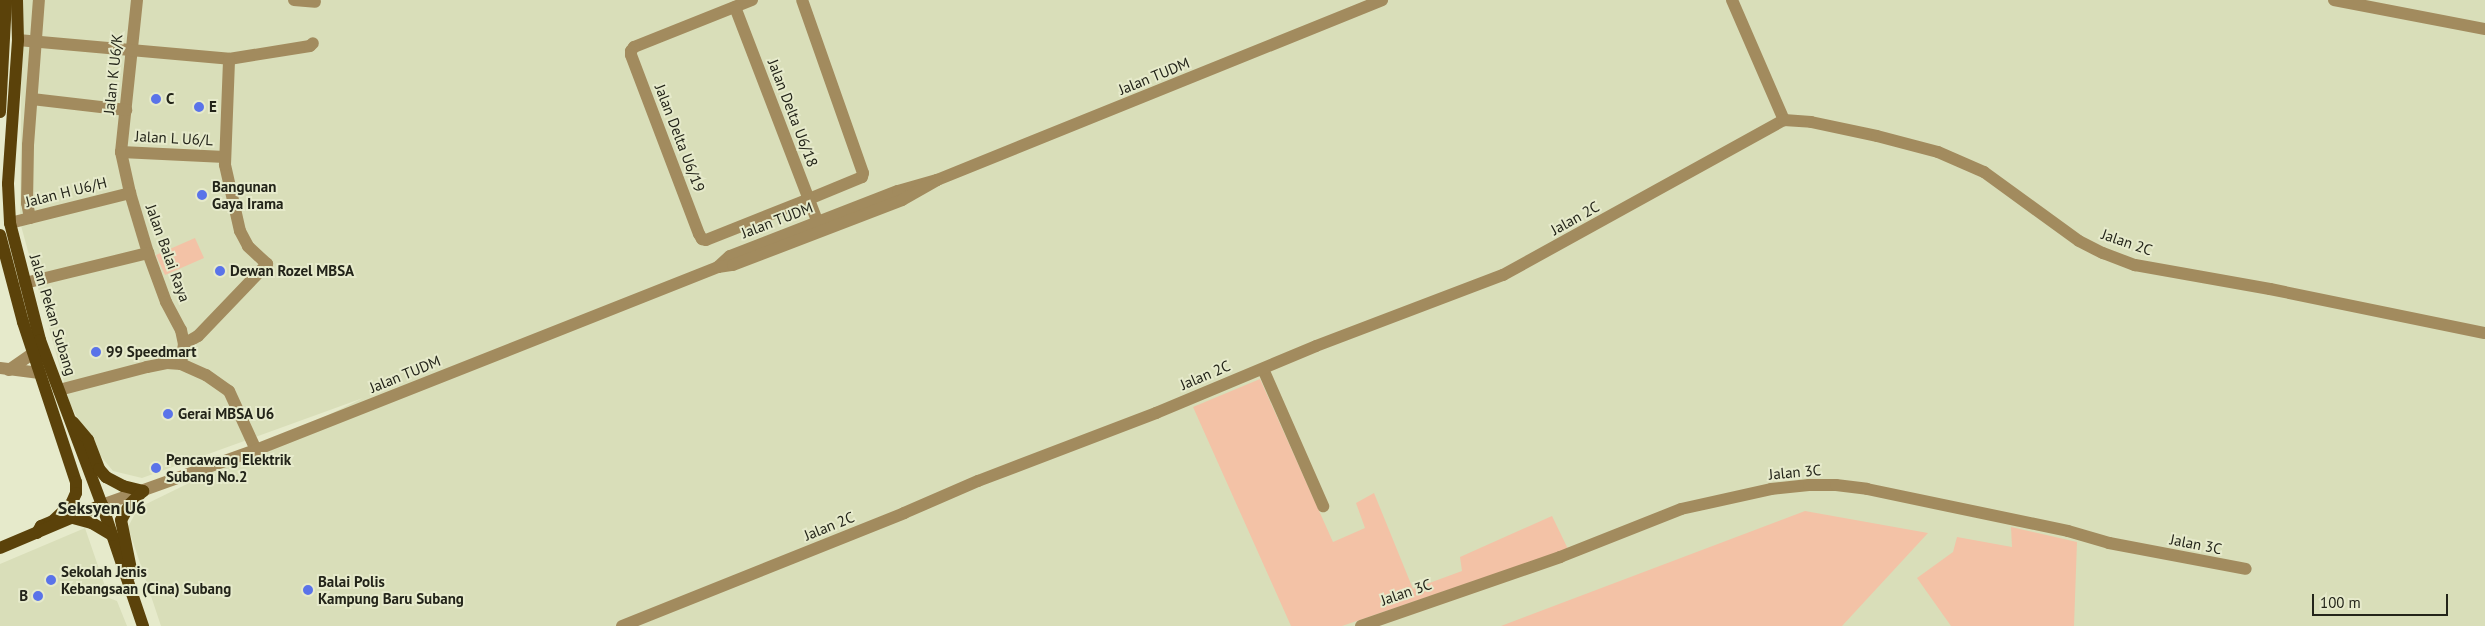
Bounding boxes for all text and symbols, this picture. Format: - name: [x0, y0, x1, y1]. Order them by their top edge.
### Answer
- street label: Jalan K U6/K: [100, 33, 126, 115]
- street label: Jalan TUDM: [1116, 53, 1192, 99]
- street label: Jalan Delta U6/18: [764, 57, 822, 169]
- street label: Jalan Delta U6/19: [651, 82, 709, 194]
- place label: C: [166, 90, 174, 108]
- marker: C: [150, 93, 162, 105]
- place label: E: [209, 98, 217, 116]
- marker: E: [193, 101, 205, 113]
- street label: Jalan L U6/L: [134, 127, 214, 149]
- street label: Jalan H U6/H: [23, 173, 109, 211]
- place label: Bangunan Gaya Irama: [212, 177, 283, 212]
- marker: Bangunan Gaya Irama: [196, 189, 208, 201]
- street label: Jalan 2C: [1548, 197, 1602, 239]
- street label: Jalan TUDM: [738, 198, 816, 242]
- street label: Jalan Balai Raya: [142, 202, 194, 304]
- street label: Jalan 2C: [2099, 225, 2155, 259]
- street label: Jalan Pekan Subang: [26, 252, 80, 378]
- place label: Dewan Rozel MBSA: [230, 262, 354, 280]
- marker: Dewan Rozel MBSA: [214, 265, 226, 277]
- place label: 99 Speedmart: [106, 343, 197, 361]
- marker: 99 Speedmart: [90, 346, 102, 358]
- street label: Jalan TUDM: [367, 351, 443, 397]
- street label: Jalan 2C: [1177, 356, 1233, 394]
- place label: Gerai MBSA U6: [178, 405, 275, 423]
- marker: Gerai MBSA U6: [162, 408, 174, 420]
- place label: Pencawang Elektrik Subang No.2: [166, 450, 291, 485]
- street label: Jalan 3C: [1768, 461, 1822, 483]
- marker: Pencawang Elektrik Subang No.2: [150, 462, 162, 474]
- district label: Seksyen U6: [58, 497, 146, 519]
- street label: Jalan 2C: [801, 508, 857, 544]
- street label: Jalan 3C: [2168, 530, 2224, 558]
- place label: Sekolah Jenis Kebangsaan (Cina) Subang: [61, 562, 231, 597]
- place label: Balai Polis Kampung Baru Subang: [318, 572, 464, 607]
- marker: Sekolah Jenis Kebangsaan (Cina) Subang: [45, 574, 57, 586]
- street label: Jalan 3C: [1378, 575, 1434, 609]
- marker: Balai Polis Kampung Baru Subang: [302, 584, 314, 596]
- scale bar: [2315, 584, 2451, 616]
- place label: B: [19, 587, 28, 605]
- marker: B: [32, 590, 44, 602]
- text: 100 m: [2320, 593, 2361, 612]

